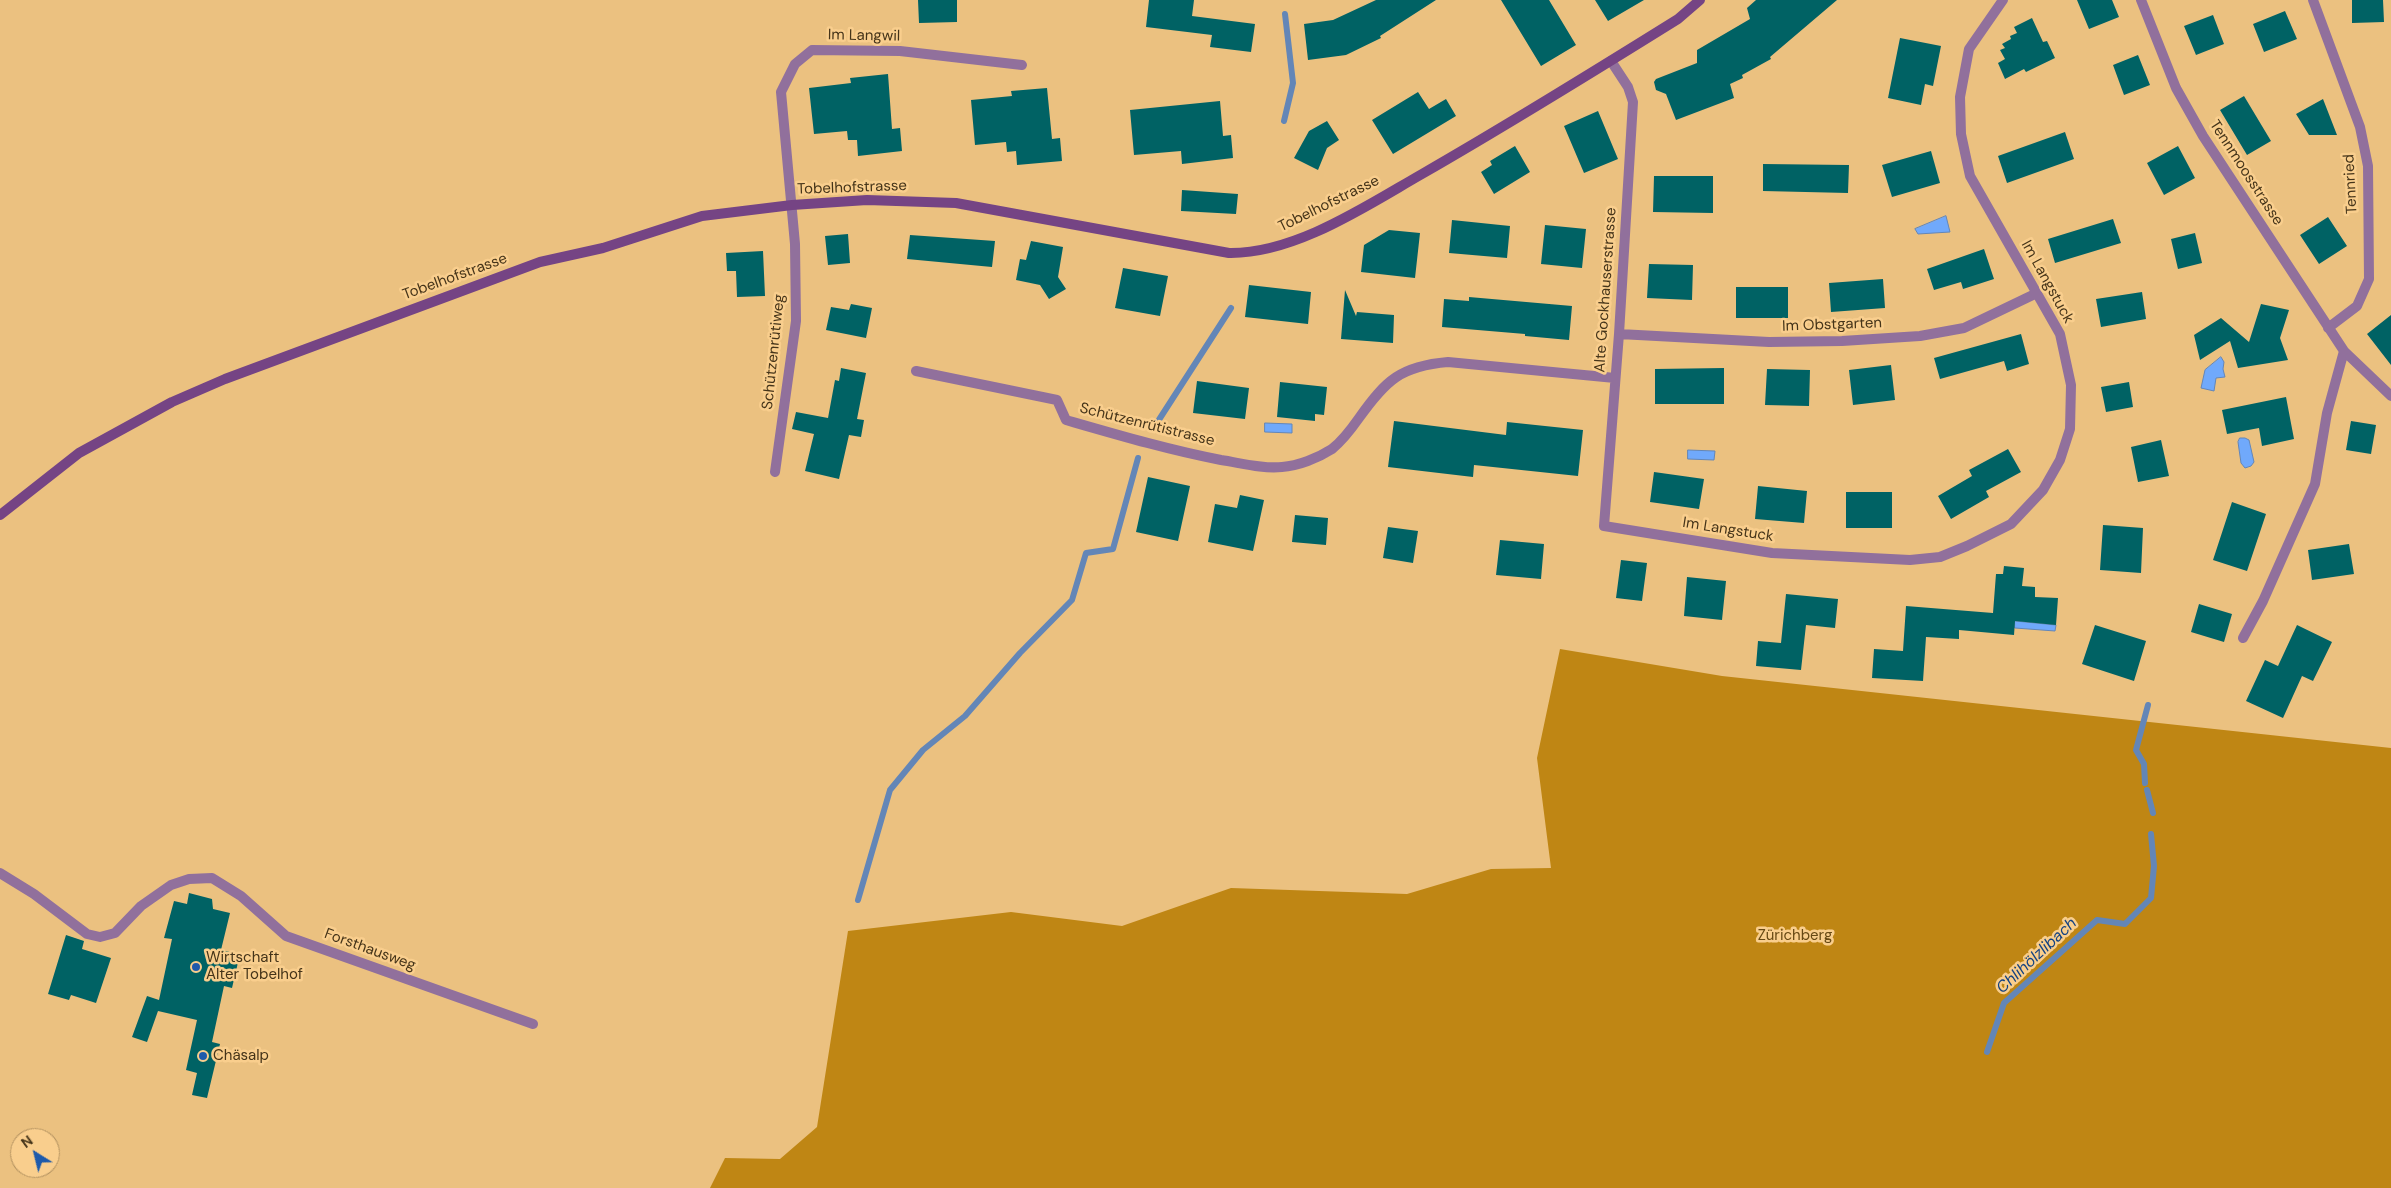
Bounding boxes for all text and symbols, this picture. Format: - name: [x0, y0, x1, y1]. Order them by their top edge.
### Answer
- street label: Im Langwil: [828, 26, 900, 46]
- street label: Tennmoosstrasse: [2205, 117, 2287, 229]
- street label: Tennried: [2340, 154, 2362, 214]
- street label: Tobelhofstrasse: [1276, 172, 1382, 236]
- street label: Tobelhofstrasse: [797, 177, 907, 199]
- street label: Alte Gockhauserstrasse: [1591, 207, 1621, 373]
- street label: Im Langstuck: [2017, 238, 2077, 326]
- street label: Tobelhofstrasse: [400, 250, 510, 304]
- street label: Schützenrütiweg: [759, 293, 789, 411]
- street label: Im Obstgarten: [1782, 314, 1882, 336]
- street label: Schützenrütistrasse: [1078, 400, 1216, 450]
- street label: Im Langstuck: [1681, 514, 1775, 546]
- water label: Chlihölzlibach: [1993, 914, 2081, 998]
- street label: Forsthausweg: [322, 925, 418, 975]
- park label: Zürichberg: [1758, 927, 1832, 945]
- place label: Wirtschaft Alter Tobelhof: [206, 949, 303, 984]
- marker: Wirtschaft Alter Tobelhof: [190, 961, 202, 973]
- place label: Chäsalp: [213, 1047, 269, 1065]
- marker: Chäsalp: [197, 1050, 209, 1062]
- north arrow: [10, 1128, 60, 1178]
- text: N: [17, 1131, 36, 1152]

